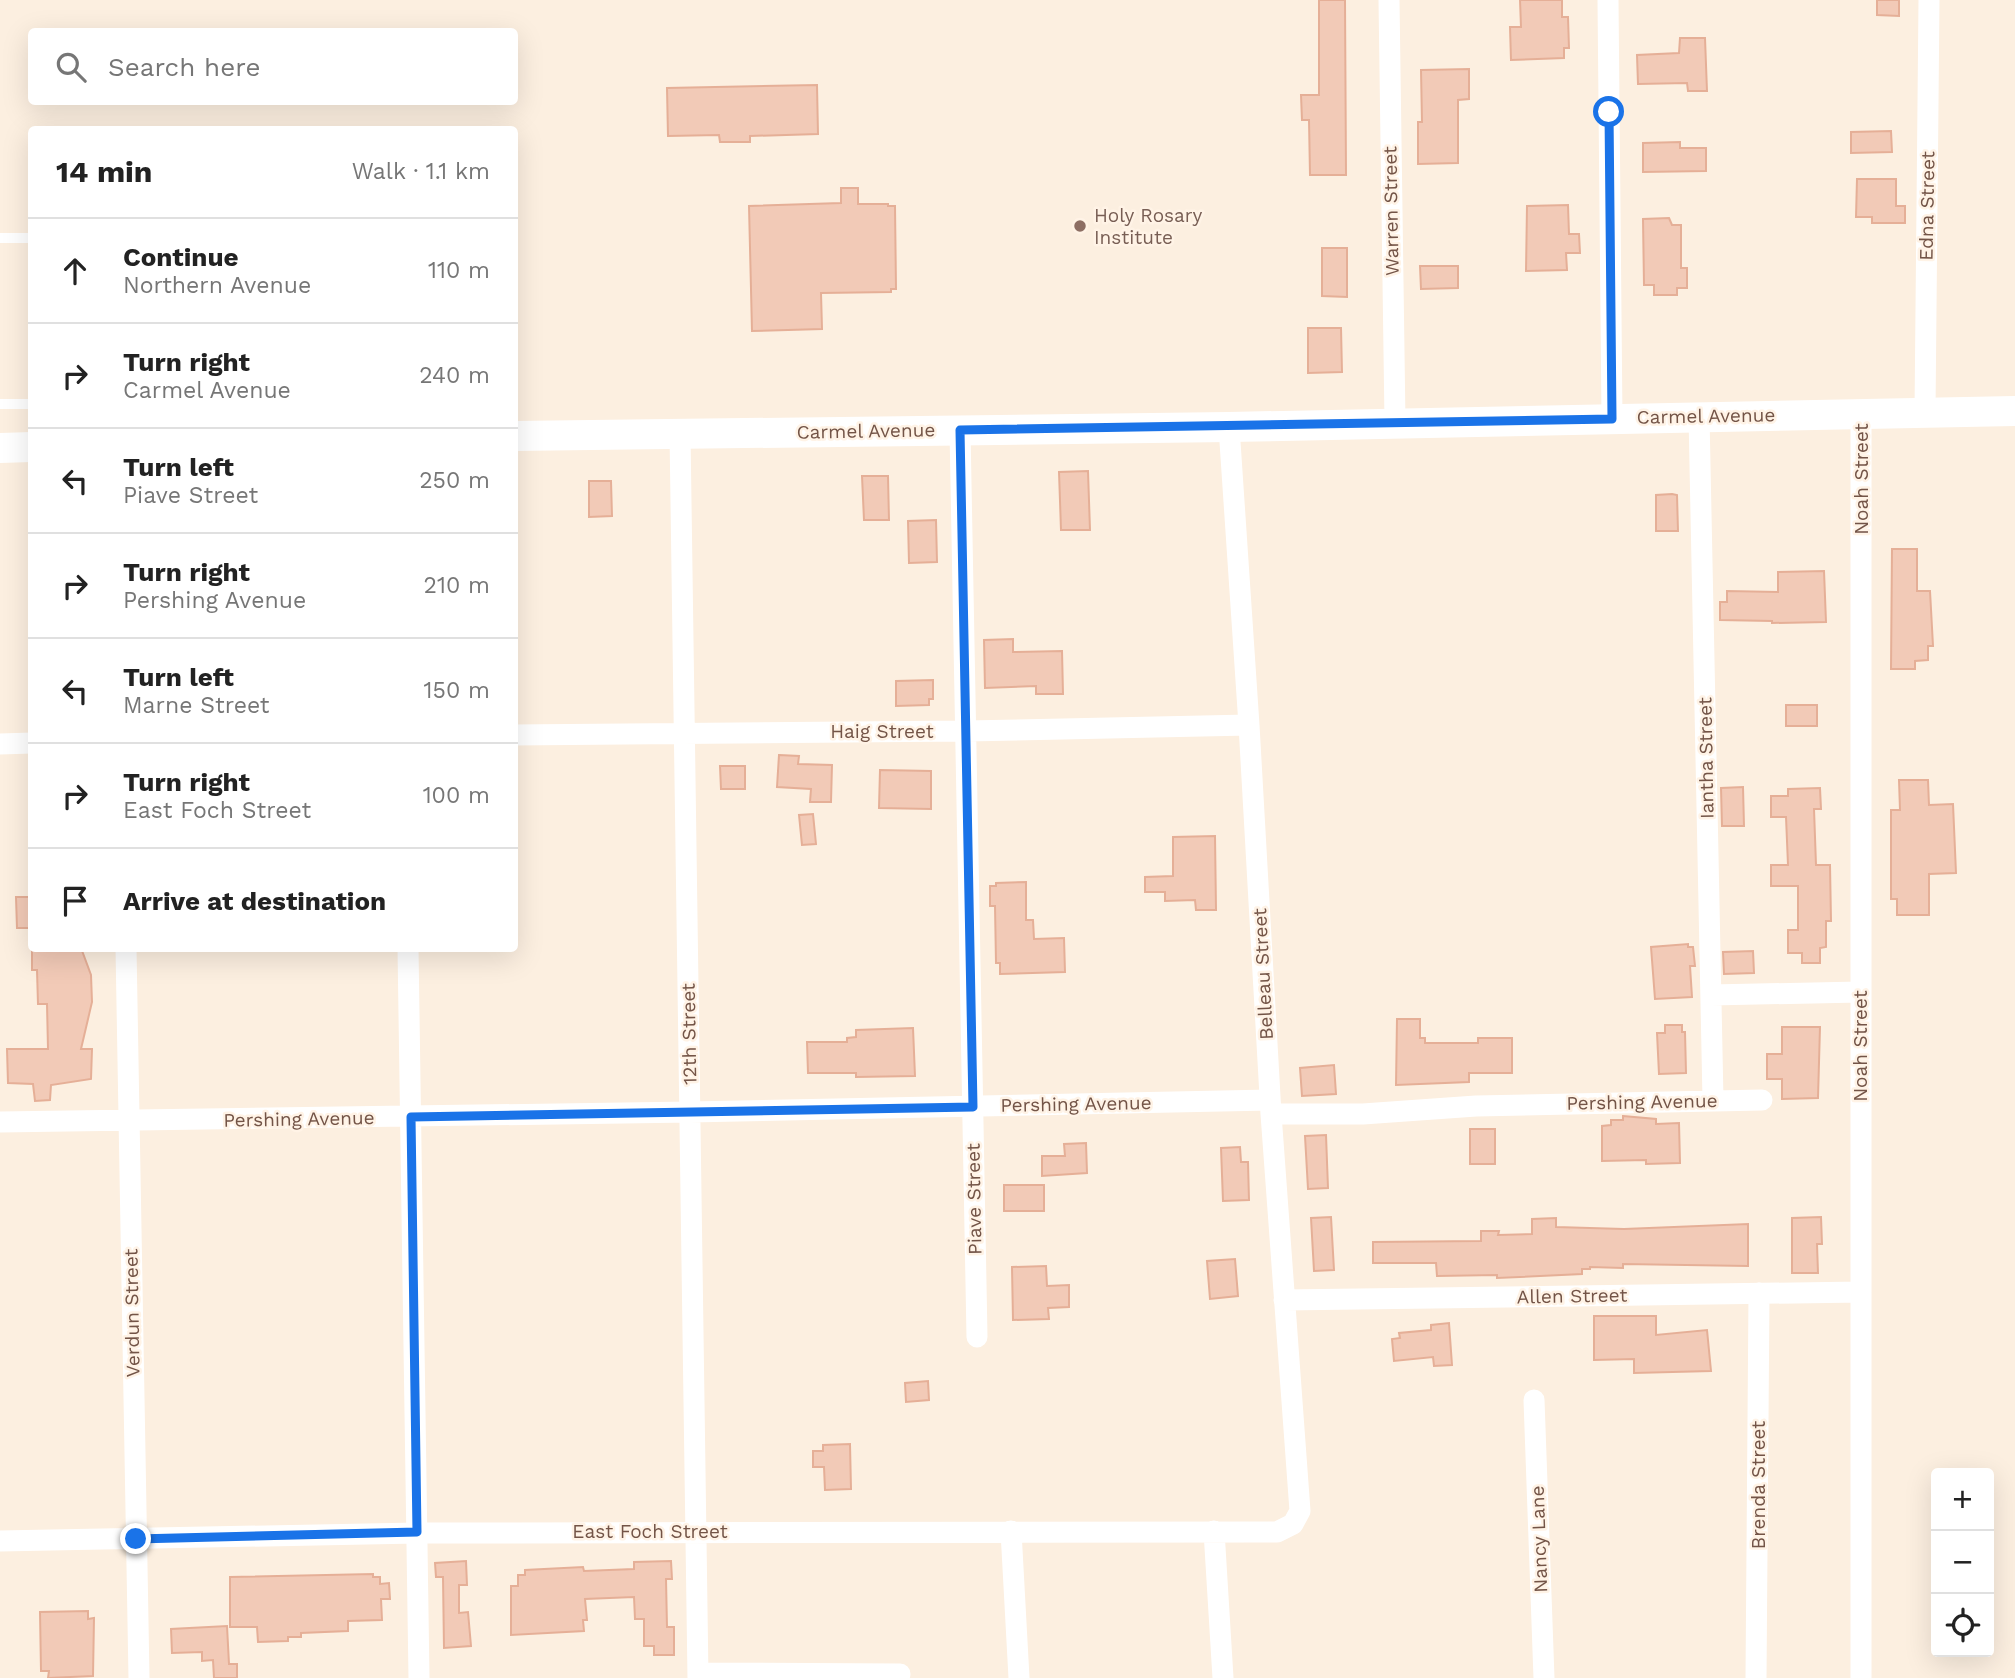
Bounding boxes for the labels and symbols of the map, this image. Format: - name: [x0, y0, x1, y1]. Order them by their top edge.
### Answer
- route start: [1593, 96, 1624, 127]
- street label: Warren Street: [1378, 146, 1404, 276]
- street label: Edna Street: [1915, 151, 1939, 261]
- place label: Holy Rosary Institute: [1094, 204, 1203, 249]
- marker: Holy Rosary Institute: [1072, 218, 1088, 234]
- street label: Carmel Avenue: [1636, 403, 1776, 429]
- street label: Carmel Avenue: [796, 418, 936, 444]
- street label: Noah Street: [1850, 423, 1873, 535]
- street label: Iantha Street: [1693, 697, 1719, 819]
- street label: Haig Street: [830, 720, 934, 743]
- street label: Belleau Street: [1248, 907, 1278, 1041]
- street label: 12th Street: [677, 983, 701, 1085]
- street label: Noah Street: [1849, 990, 1872, 1102]
- street label: Pershing Avenue: [1566, 1089, 1718, 1115]
- street label: Pershing Avenue: [1000, 1091, 1152, 1117]
- street label: Pershing Avenue: [223, 1106, 375, 1132]
- street label: Piave Street: [962, 1143, 986, 1255]
- street label: Verdun Street: [119, 1248, 145, 1378]
- street label: Allen Street: [1517, 1284, 1628, 1308]
- street label: Brenda Street: [1747, 1421, 1770, 1549]
- street label: Nancy Lane: [1526, 1485, 1552, 1593]
- street label: East Foch Street: [572, 1520, 728, 1543]
- route end: [120, 1523, 151, 1554]

